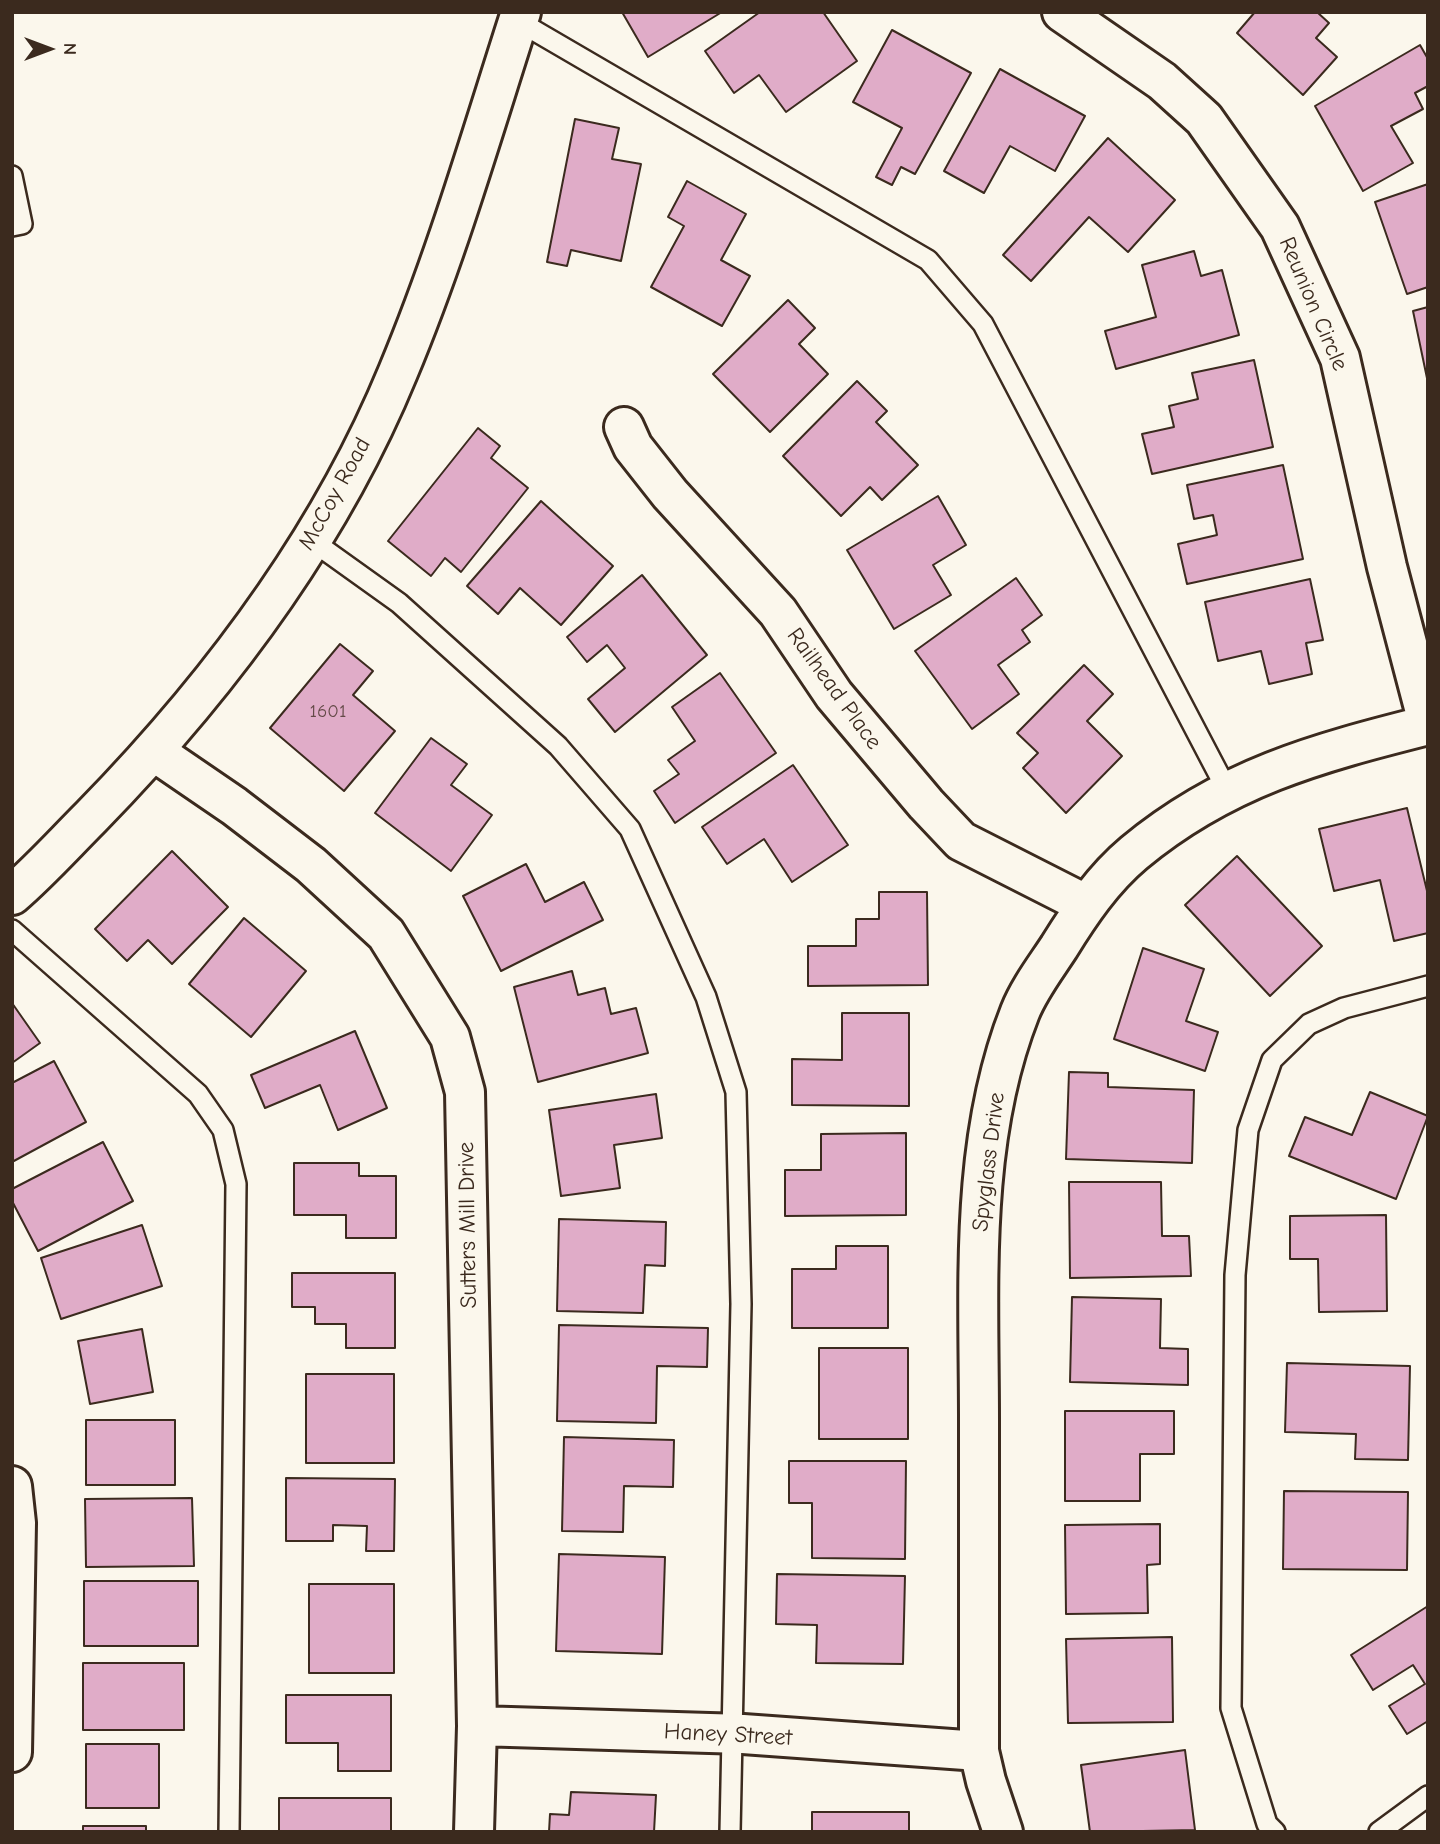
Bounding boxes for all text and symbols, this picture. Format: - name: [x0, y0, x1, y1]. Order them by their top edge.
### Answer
- north arrow: [14, 14, 84, 84]
- text: N: [59, 43, 81, 55]
- street label: Reunion Circle: [1272, 233, 1354, 375]
- street label: McCoy Road: [293, 433, 377, 555]
- street label: Railhead Place: [781, 623, 887, 755]
- house number: 1601: [310, 701, 346, 723]
- street label: Spyglass Drive: [967, 1091, 1011, 1233]
- street label: Sutters Mill Drive: [453, 1141, 483, 1309]
- street label: Haney Street: [663, 1718, 793, 1752]

